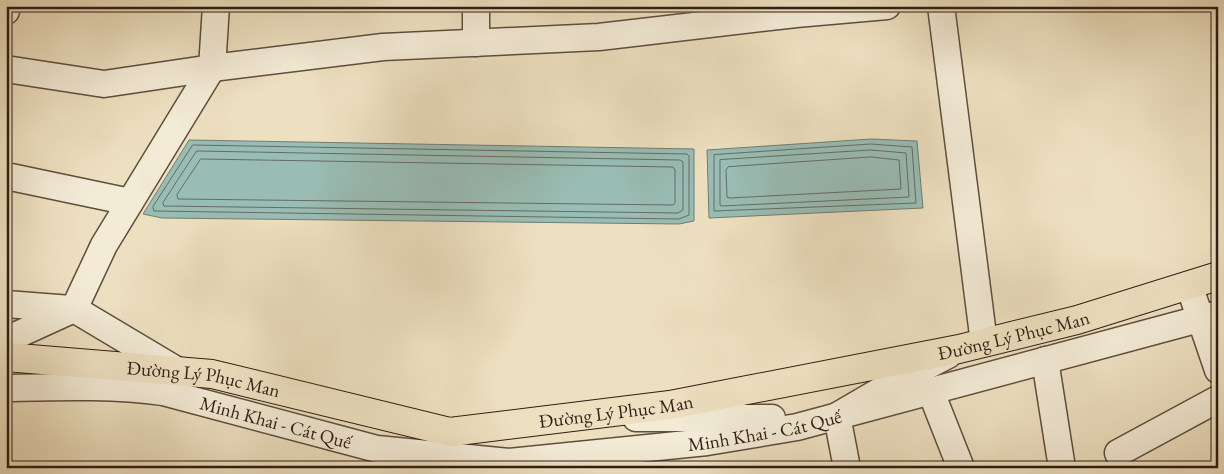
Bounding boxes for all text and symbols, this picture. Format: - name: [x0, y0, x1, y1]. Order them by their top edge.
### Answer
- street label: Đường Lý Phục Man: [936, 304, 1093, 365]
- street label: Đường Lý Phục Man: [126, 355, 283, 403]
- street label: Đường Lý Phục Man: [537, 388, 695, 433]
- street label: Minh Khai - Cát Quế: [197, 390, 355, 454]
- street label: Minh Khai - Cát Quế: [686, 403, 845, 456]

